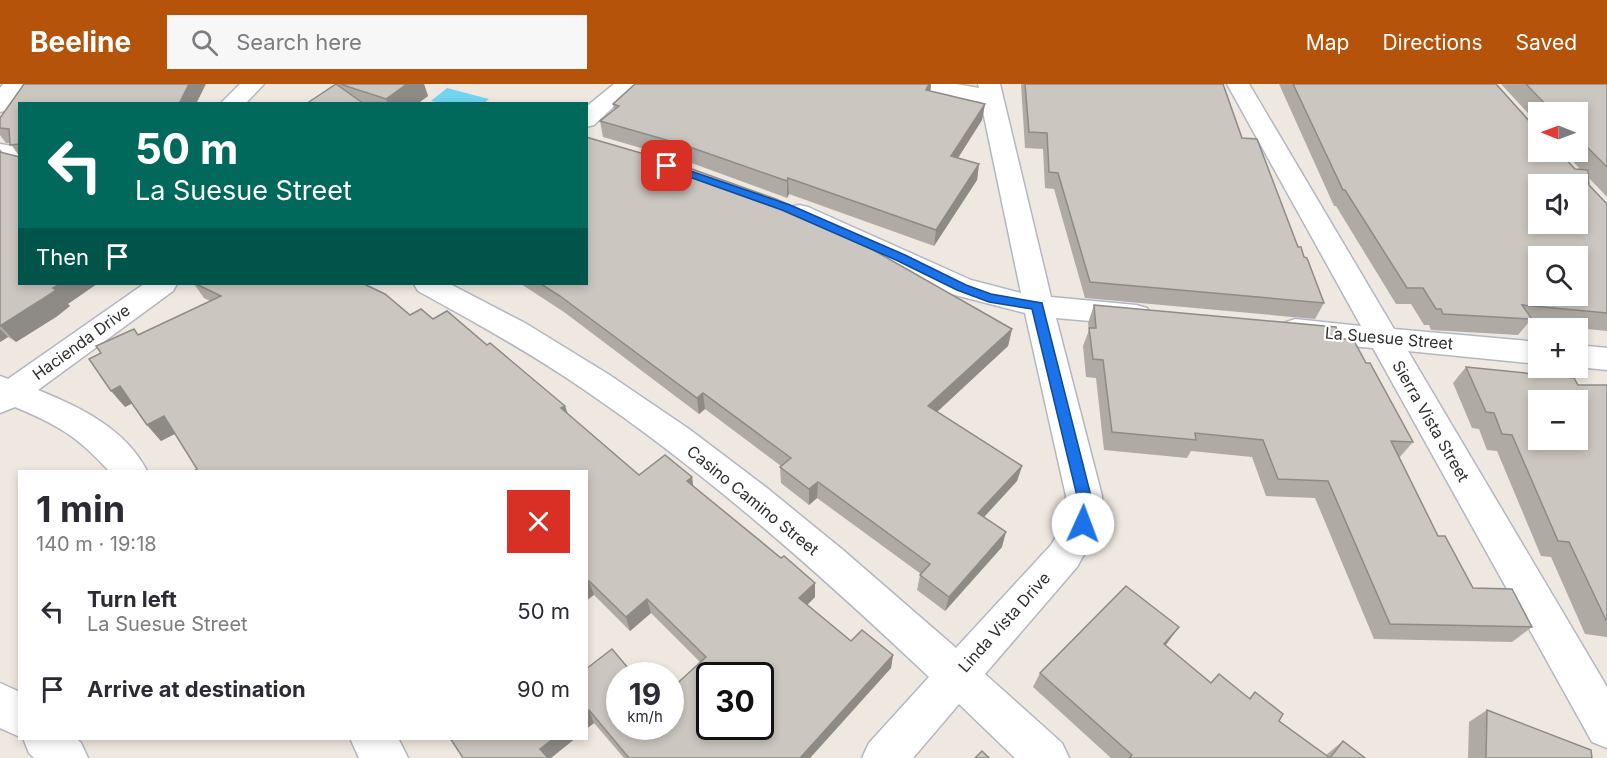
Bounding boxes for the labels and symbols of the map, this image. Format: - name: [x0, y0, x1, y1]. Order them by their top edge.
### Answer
- north arrow: [1528, 102, 1588, 162]
- pin: [641, 140, 692, 191]
- street label: Hacienda Drive: [28, 300, 134, 384]
- street label: La Suesue Street: [1324, 322, 1454, 354]
- street label: Sierra Vista Street: [1388, 357, 1474, 485]
- street label: Casino Camino Street: [683, 441, 823, 559]
- position arrow: [1051, 492, 1115, 556]
- street label: Linda Vista Drive: [954, 568, 1054, 676]
- speed limit sign: 30: [696, 662, 774, 740]

